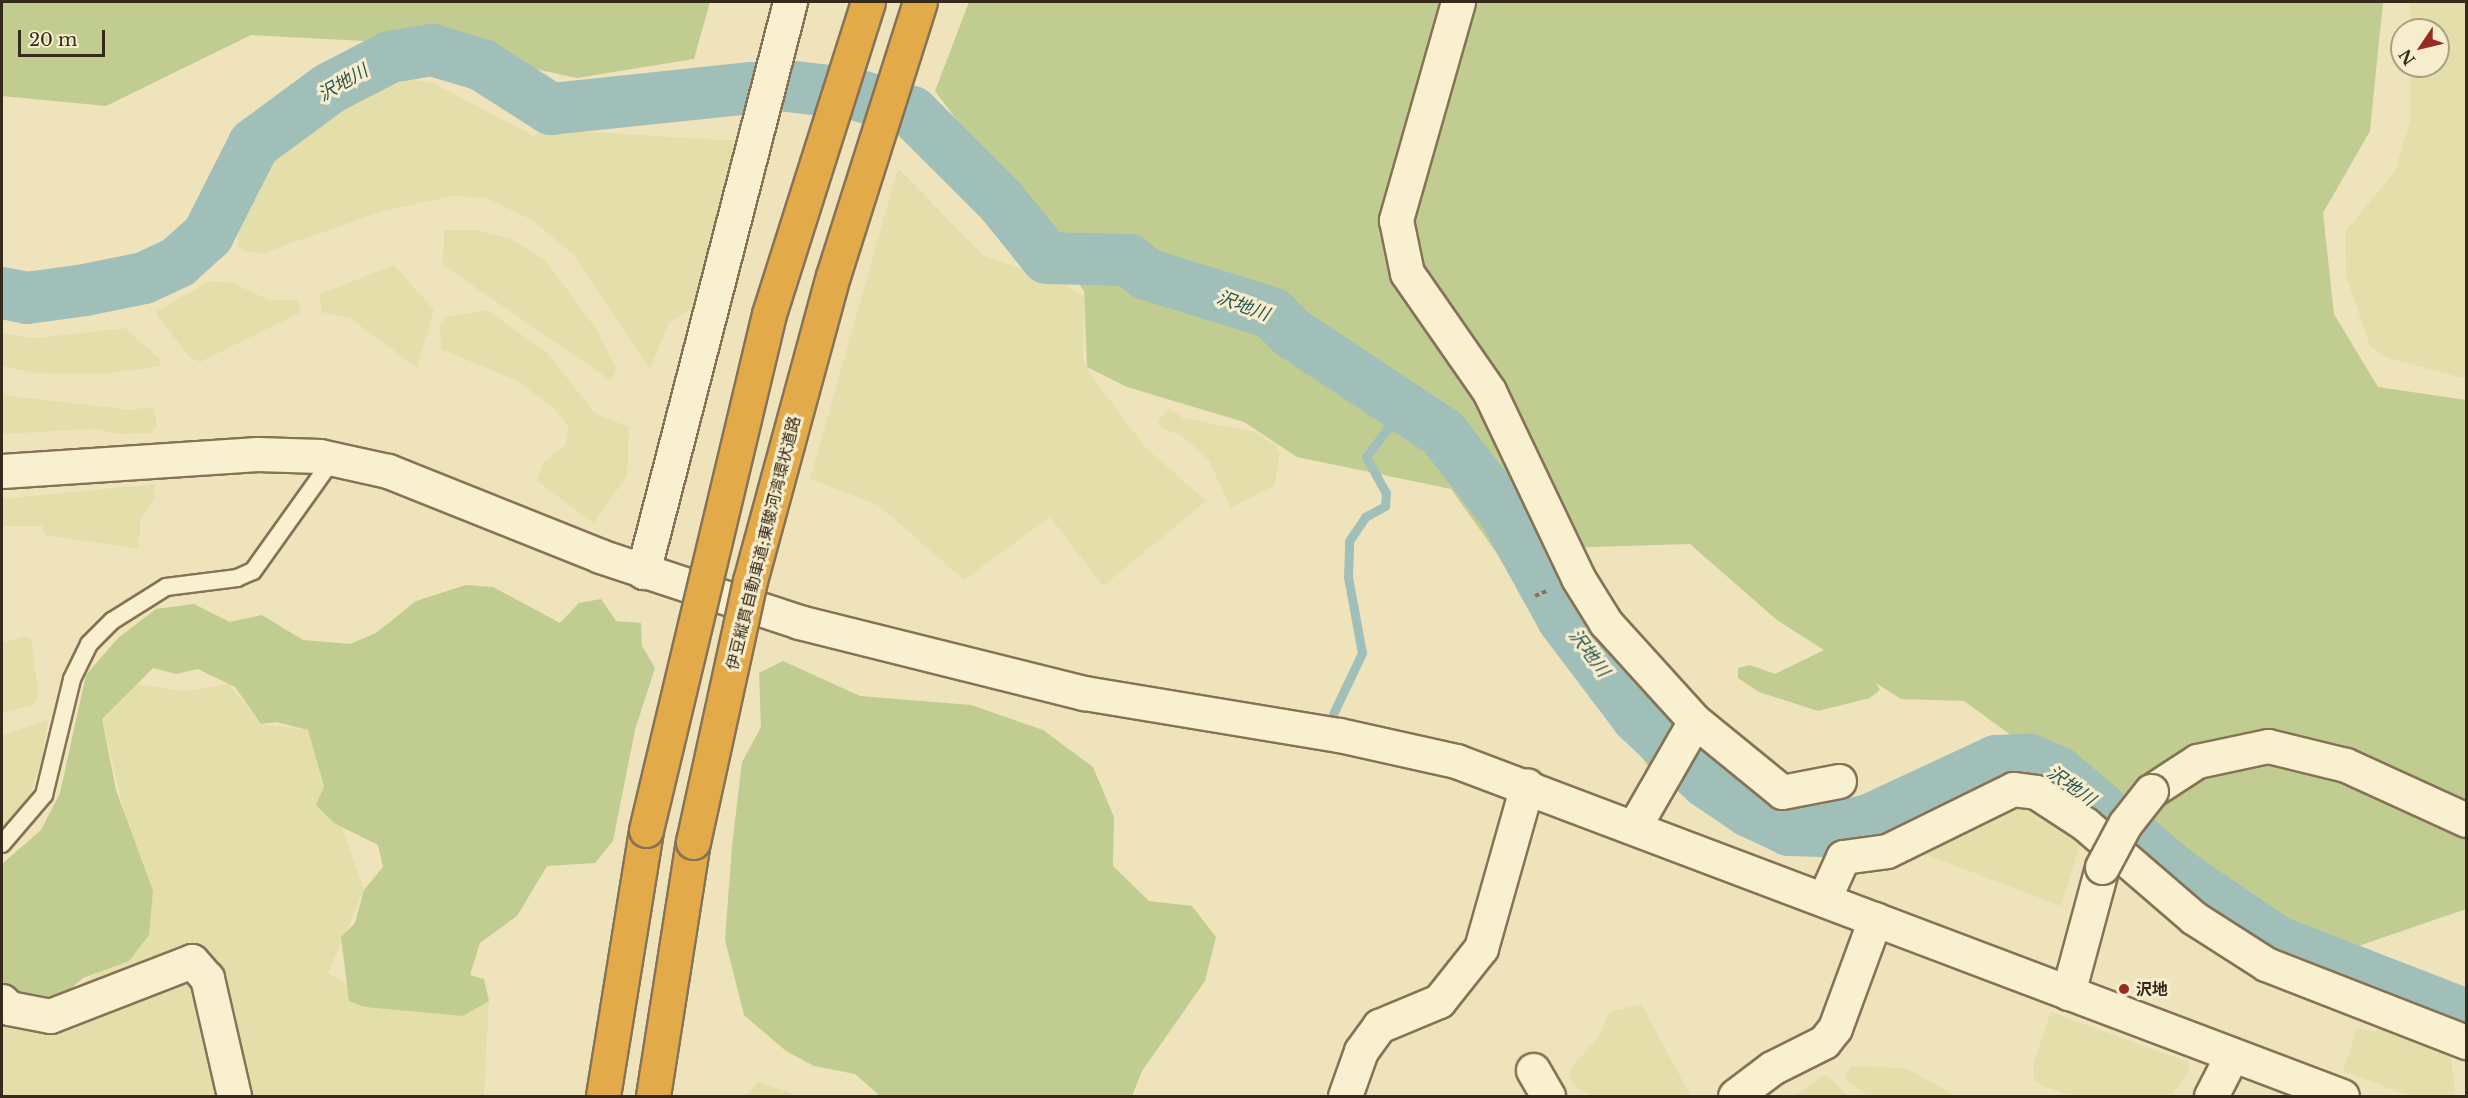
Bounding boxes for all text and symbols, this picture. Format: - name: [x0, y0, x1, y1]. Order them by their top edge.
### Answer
- scale bar: [21, 18, 108, 56]
- north arrow: [2390, 18, 2450, 78]
- text: 20 m: [29, 29, 77, 51]
- text: N: [2394, 45, 2419, 69]
- water label: 沢地川: [314, 60, 372, 106]
- water label: 沢地川: [1214, 287, 1272, 325]
- street label: 伊豆縦貫自動車道;東駿河湾環状道路: [722, 414, 804, 672]
- water label: 沢地川: [1564, 625, 1614, 681]
- water label: 沢地川: [2043, 761, 2099, 811]
- place label: 沢地: [2136, 979, 2168, 999]
- marker: 沢地: [2117, 982, 2131, 996]

